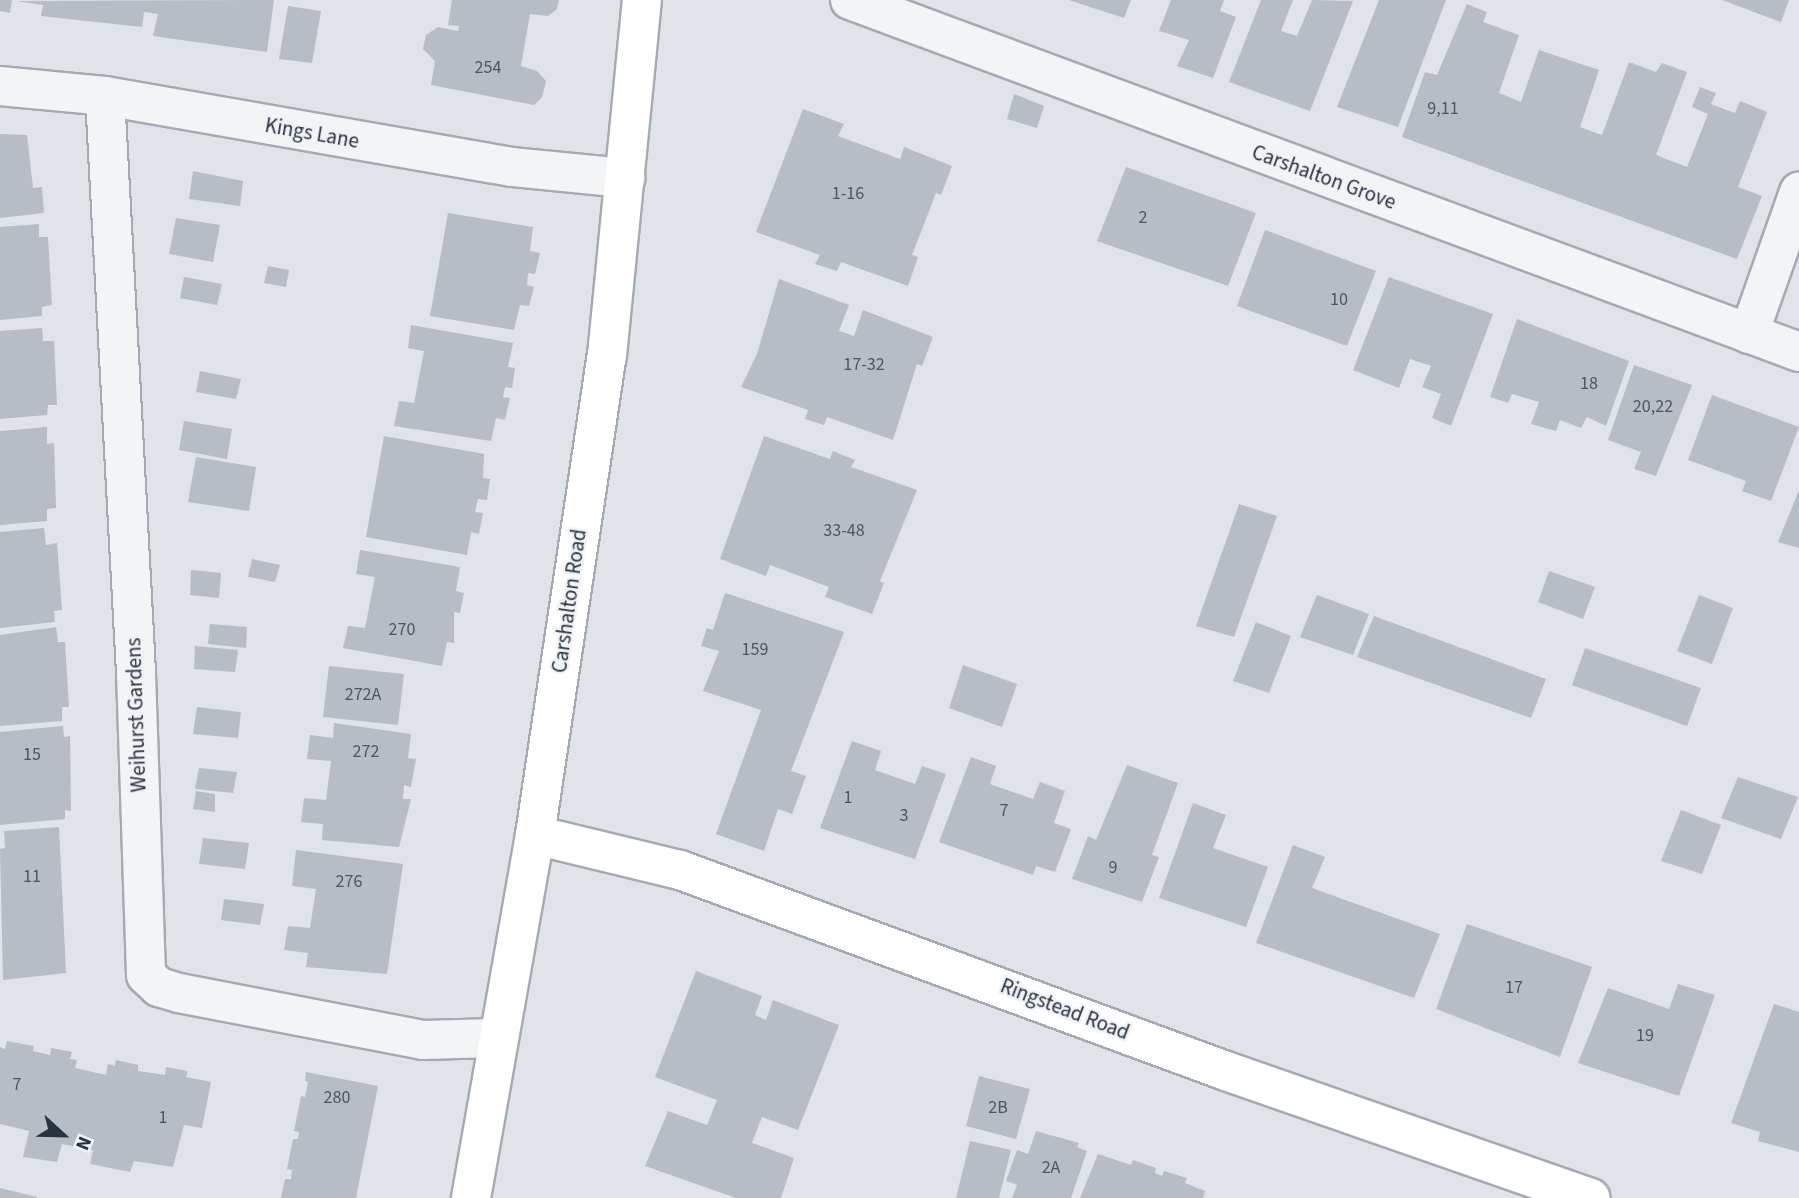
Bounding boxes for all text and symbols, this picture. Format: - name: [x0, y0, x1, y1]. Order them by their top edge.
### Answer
- house number: 254: [475, 57, 501, 79]
- house number: 9,11: [1427, 98, 1459, 120]
- street label: Kings Lane: [263, 112, 361, 154]
- street label: Carshalton Grove: [1249, 139, 1399, 215]
- house number: 1-16: [832, 183, 864, 205]
- house number: 2: [1139, 207, 1147, 229]
- house number: 10: [1330, 289, 1348, 311]
- house number: 17-32: [843, 354, 885, 376]
- house number: 18: [1580, 373, 1598, 395]
- house number: 20,22: [1633, 396, 1673, 418]
- house number: 33-48: [823, 520, 865, 542]
- street label: Carshalton Road: [546, 528, 592, 674]
- house number: 270: [389, 619, 415, 641]
- street label: Weihurst Gardens: [121, 637, 151, 793]
- house number: 159: [742, 639, 768, 661]
- house number: 272A: [345, 684, 381, 706]
- house number: 272: [353, 741, 379, 763]
- house number: 15: [23, 744, 41, 766]
- house number: 1: [844, 787, 852, 809]
- house number: 7: [1000, 800, 1008, 822]
- house number: 3: [900, 805, 908, 827]
- house number: 9: [1109, 857, 1117, 879]
- house number: 11: [23, 866, 41, 888]
- house number: 276: [336, 871, 362, 893]
- street label: Ringstead Road: [997, 973, 1133, 1045]
- house number: 17: [1505, 977, 1523, 999]
- house number: 19: [1636, 1025, 1654, 1047]
- house number: 7: [13, 1074, 21, 1096]
- house number: 280: [324, 1087, 350, 1109]
- house number: 2B: [988, 1097, 1008, 1119]
- north arrow: [28, 1100, 98, 1170]
- house number: 1: [159, 1107, 167, 1129]
- text: N: [68, 1132, 98, 1154]
- house number: 2A: [1042, 1157, 1060, 1179]

